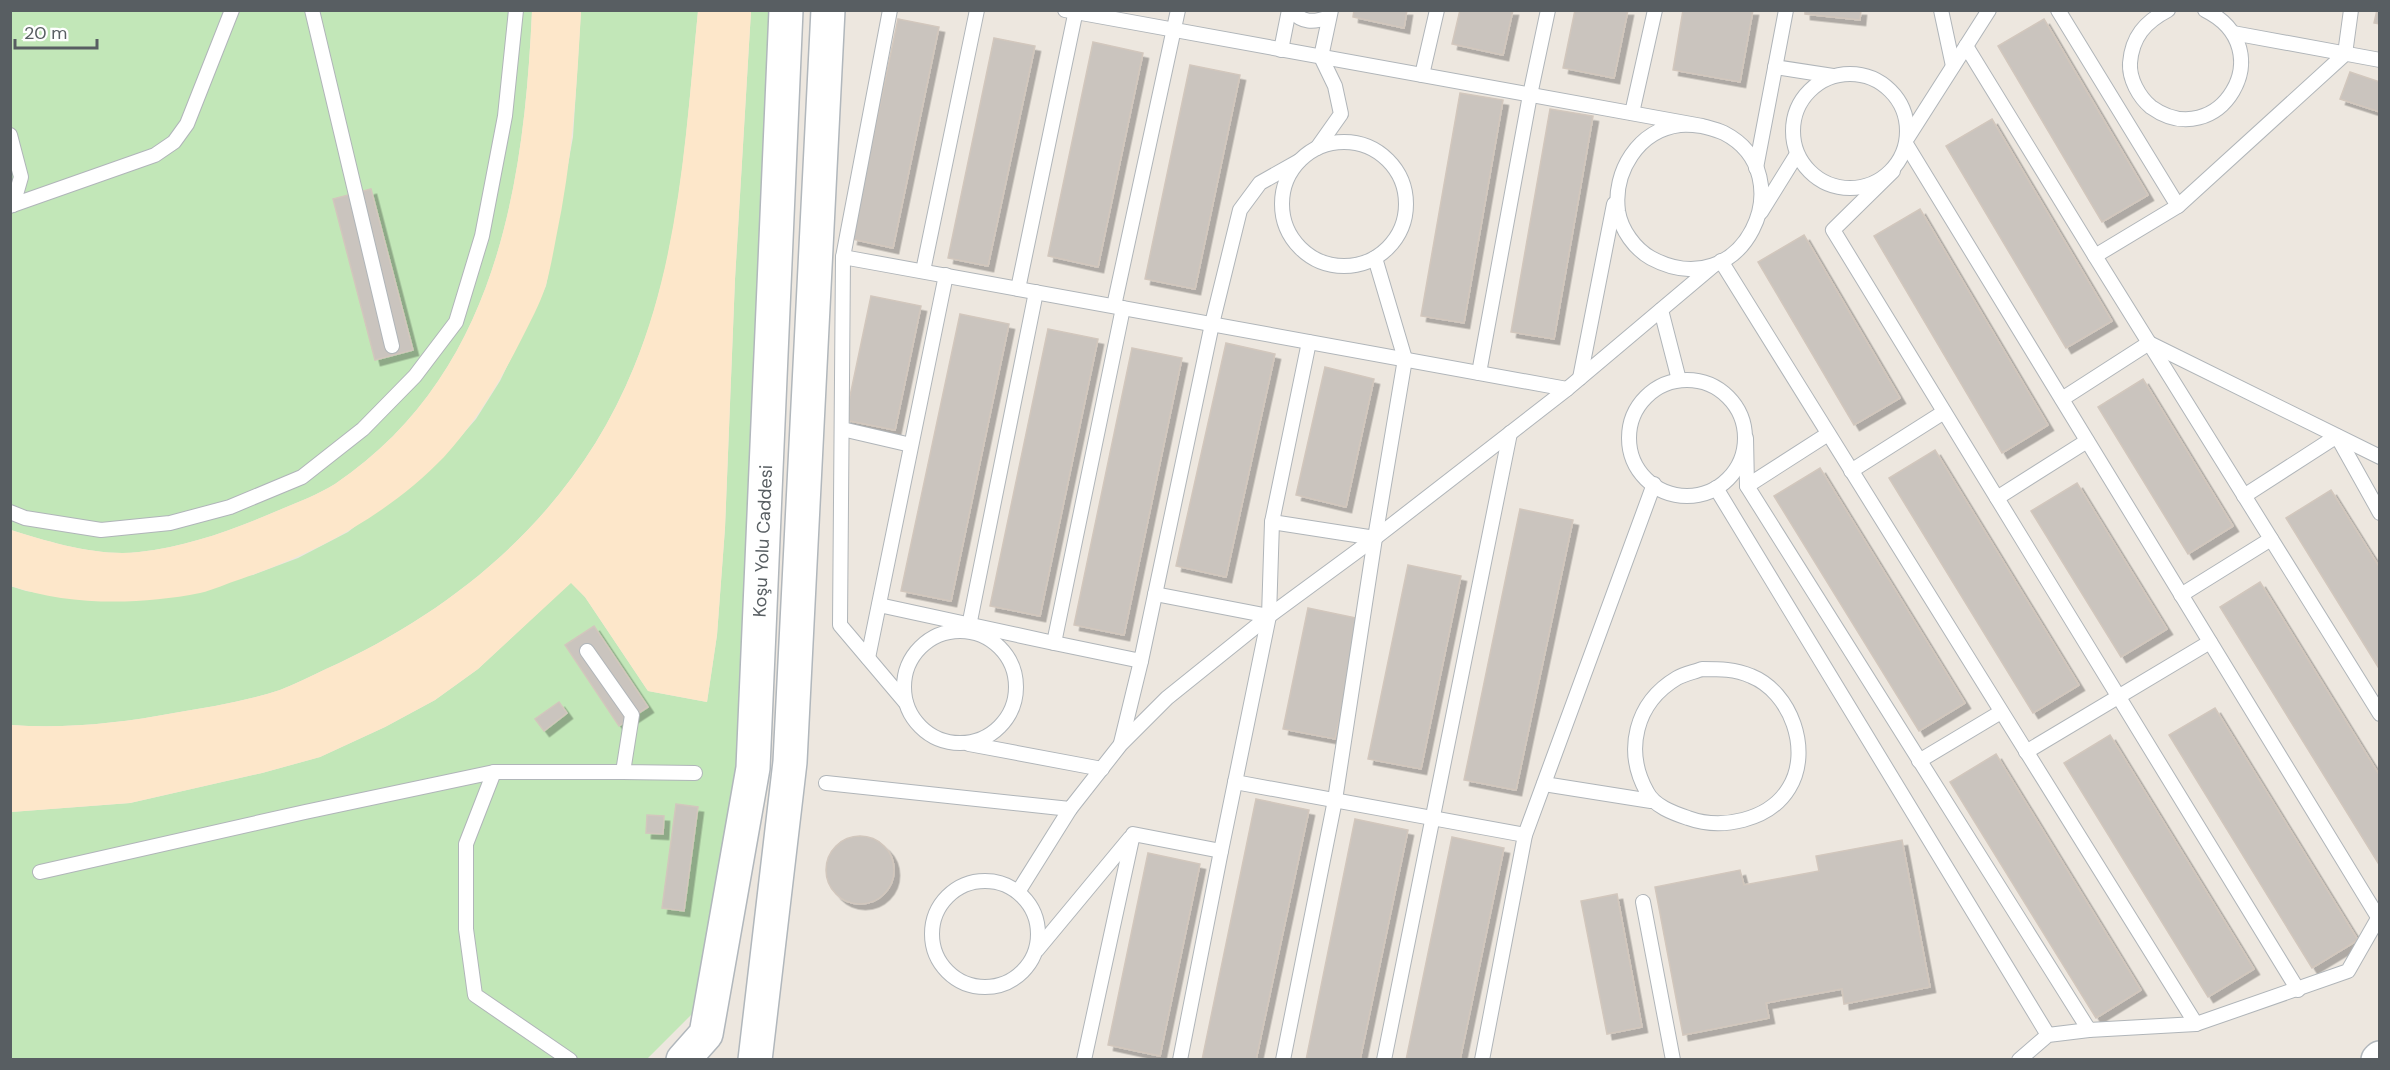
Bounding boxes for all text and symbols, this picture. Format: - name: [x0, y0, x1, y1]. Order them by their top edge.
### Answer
- scale bar: [15, 12, 98, 50]
- text: 20 m: [24, 21, 67, 45]
- street label: Koşu Yolu Caddesi: [748, 464, 778, 618]

